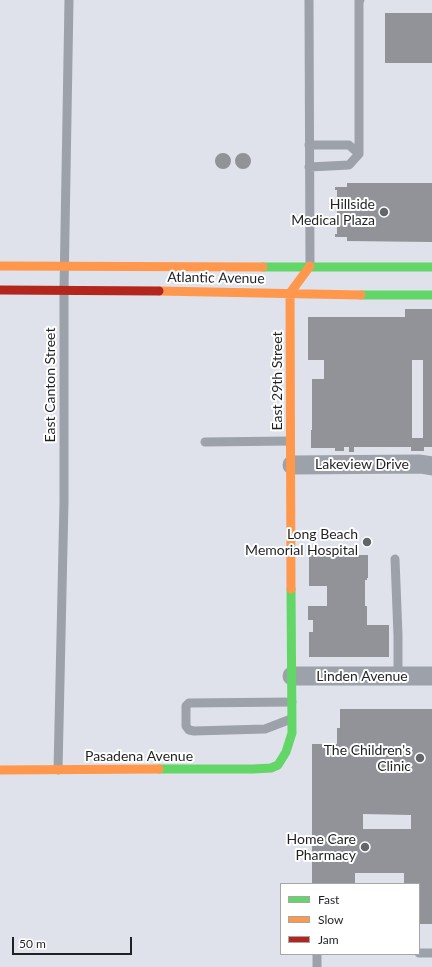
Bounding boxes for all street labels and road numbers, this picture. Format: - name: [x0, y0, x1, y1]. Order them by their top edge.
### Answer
- street label: Atlantic Avenue: [167, 269, 265, 287]
- street label: East Canton Street: [42, 328, 58, 442]
- street label: East 29th Street: [269, 331, 285, 431]
- street label: Lakeview Drive: [315, 456, 409, 472]
- street label: Linden Avenue: [316, 668, 408, 684]
- street label: Pasadena Avenue: [85, 748, 193, 764]

